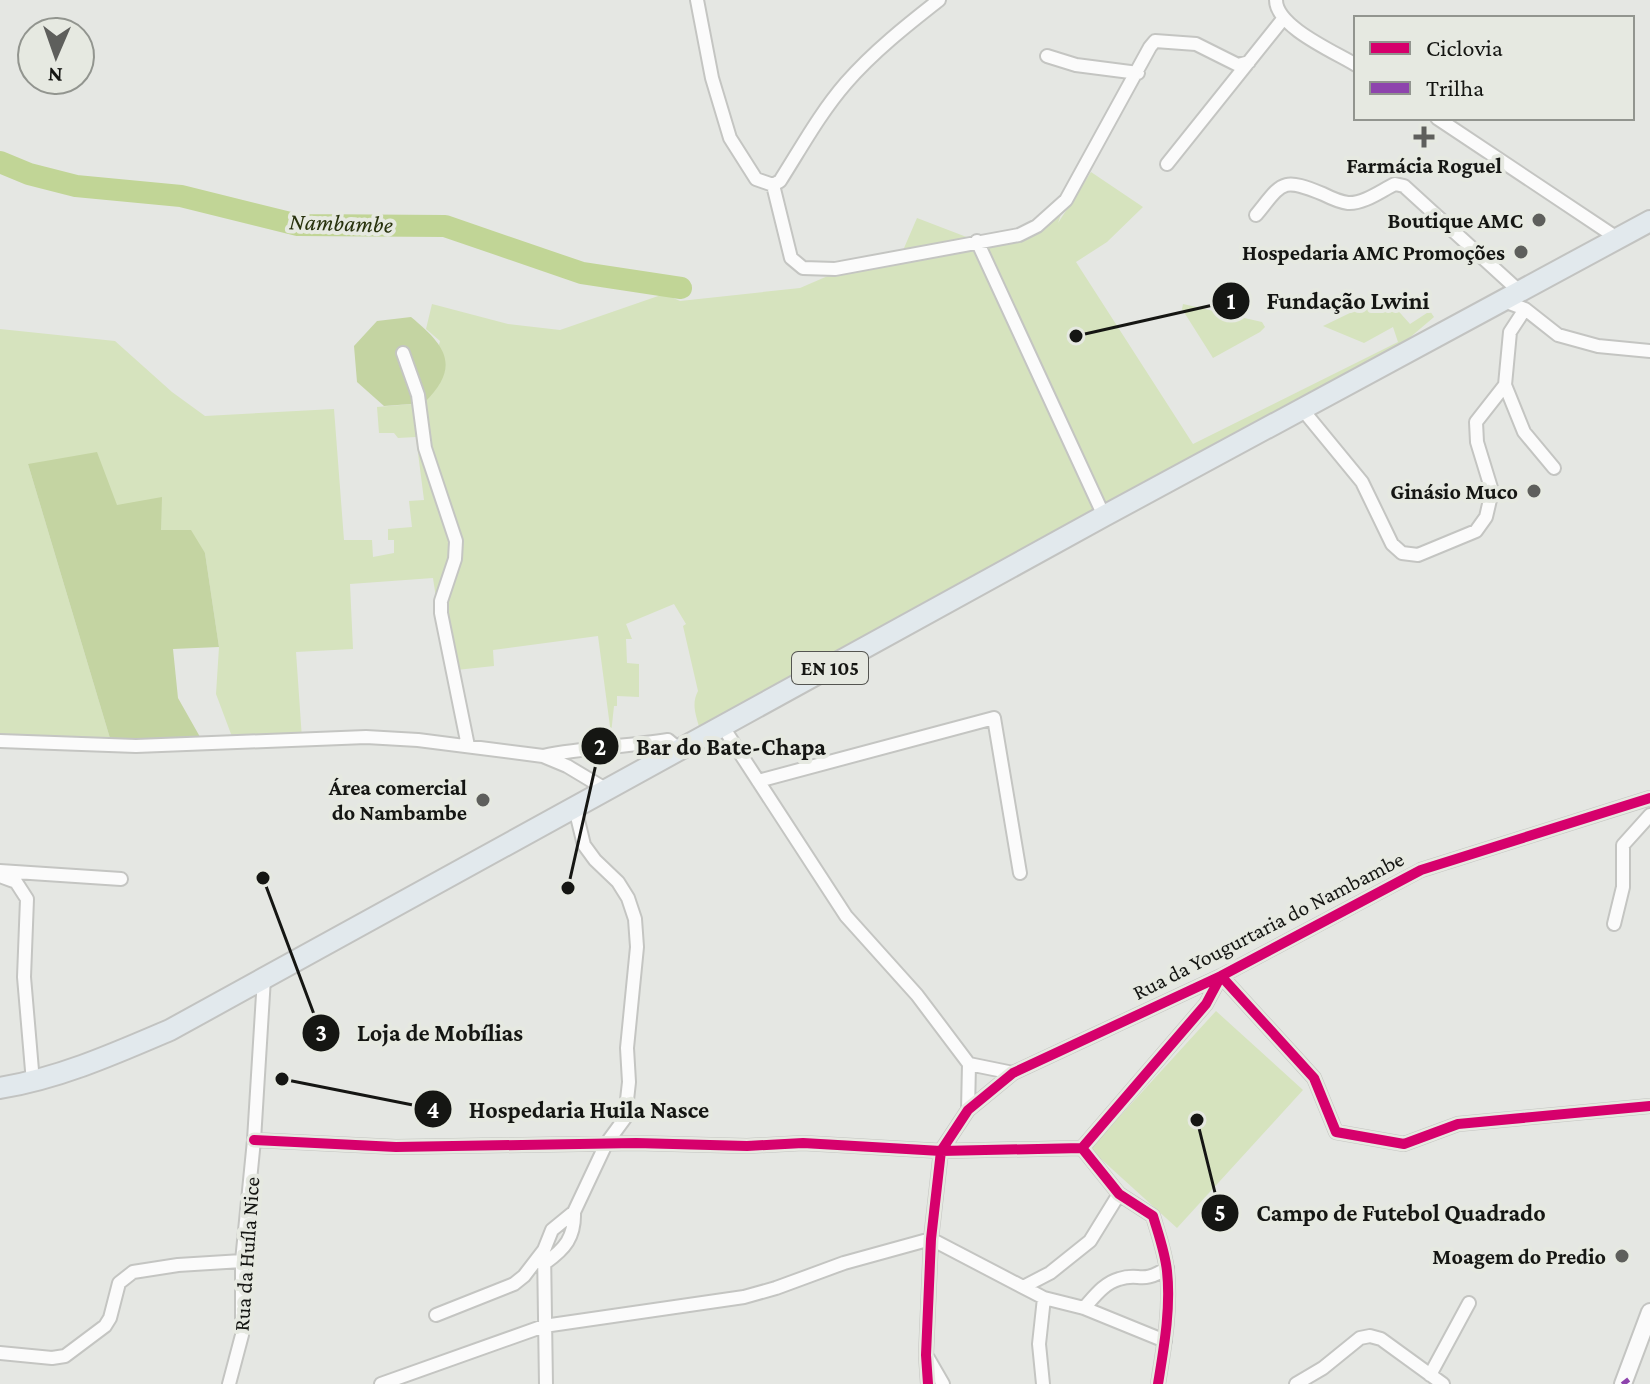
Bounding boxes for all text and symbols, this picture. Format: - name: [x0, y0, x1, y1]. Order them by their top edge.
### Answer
- north arrow: [16, 16, 96, 96]
- legend: [1354, 16, 1634, 120]
- text: Ciclovia: [1426, 34, 1503, 61]
- text: N: [47, 63, 63, 88]
- text: Trilha: [1426, 74, 1484, 101]
- marker: Farmácia Roguel: [1413, 126, 1435, 148]
- place label: Farmácia Roguel: [1346, 153, 1502, 178]
- water label: Nambambe: [289, 207, 393, 238]
- place label: Boutique AMC: [1388, 208, 1523, 233]
- marker: Boutique AMC: [1530, 211, 1548, 229]
- place label: Hospedaria AMC Promoções: [1242, 240, 1505, 265]
- marker: Hospedaria AMC Promoções: [1512, 243, 1530, 261]
- callout: Fundação Lwini: [1211, 277, 1446, 325]
- text: 1: [1227, 287, 1236, 314]
- text: Fundação Lwini: [1267, 287, 1430, 314]
- place label: Ginásio Muco: [1390, 479, 1518, 504]
- marker: Ginásio Muco: [1525, 482, 1543, 500]
- road number: EN 105: [792, 652, 868, 684]
- callout: Bar do Bate-Chapa: [580, 722, 842, 770]
- text: 2: [594, 733, 606, 760]
- text: Bar do Bate-Chapa: [636, 733, 826, 760]
- place label: Área comercial do Nambambe: [328, 775, 468, 825]
- marker: Área comercial do Nambambe: [474, 791, 492, 809]
- street label: Rua da Yougurtaria do Nambambe: [1129, 846, 1408, 1005]
- callout: Loja de Mobílias: [301, 1009, 539, 1057]
- text: 3: [315, 1019, 327, 1046]
- text: Loja de Mobílias: [357, 1019, 523, 1047]
- callout: Hospedaria Huila Nasce: [413, 1085, 726, 1133]
- text: 4: [427, 1096, 440, 1123]
- text: Hospedaria Huila Nasce: [469, 1096, 709, 1123]
- street label: Rua da Huíla Nice: [229, 1176, 264, 1332]
- callout: Campo de Futebol Quadrado: [1200, 1189, 1562, 1237]
- text: 5: [1214, 1199, 1226, 1226]
- text: Campo de Futebol Quadrado: [1256, 1199, 1546, 1226]
- place label: Moagem do Predio: [1432, 1244, 1606, 1269]
- marker: Moagem do Predio: [1613, 1247, 1631, 1265]

